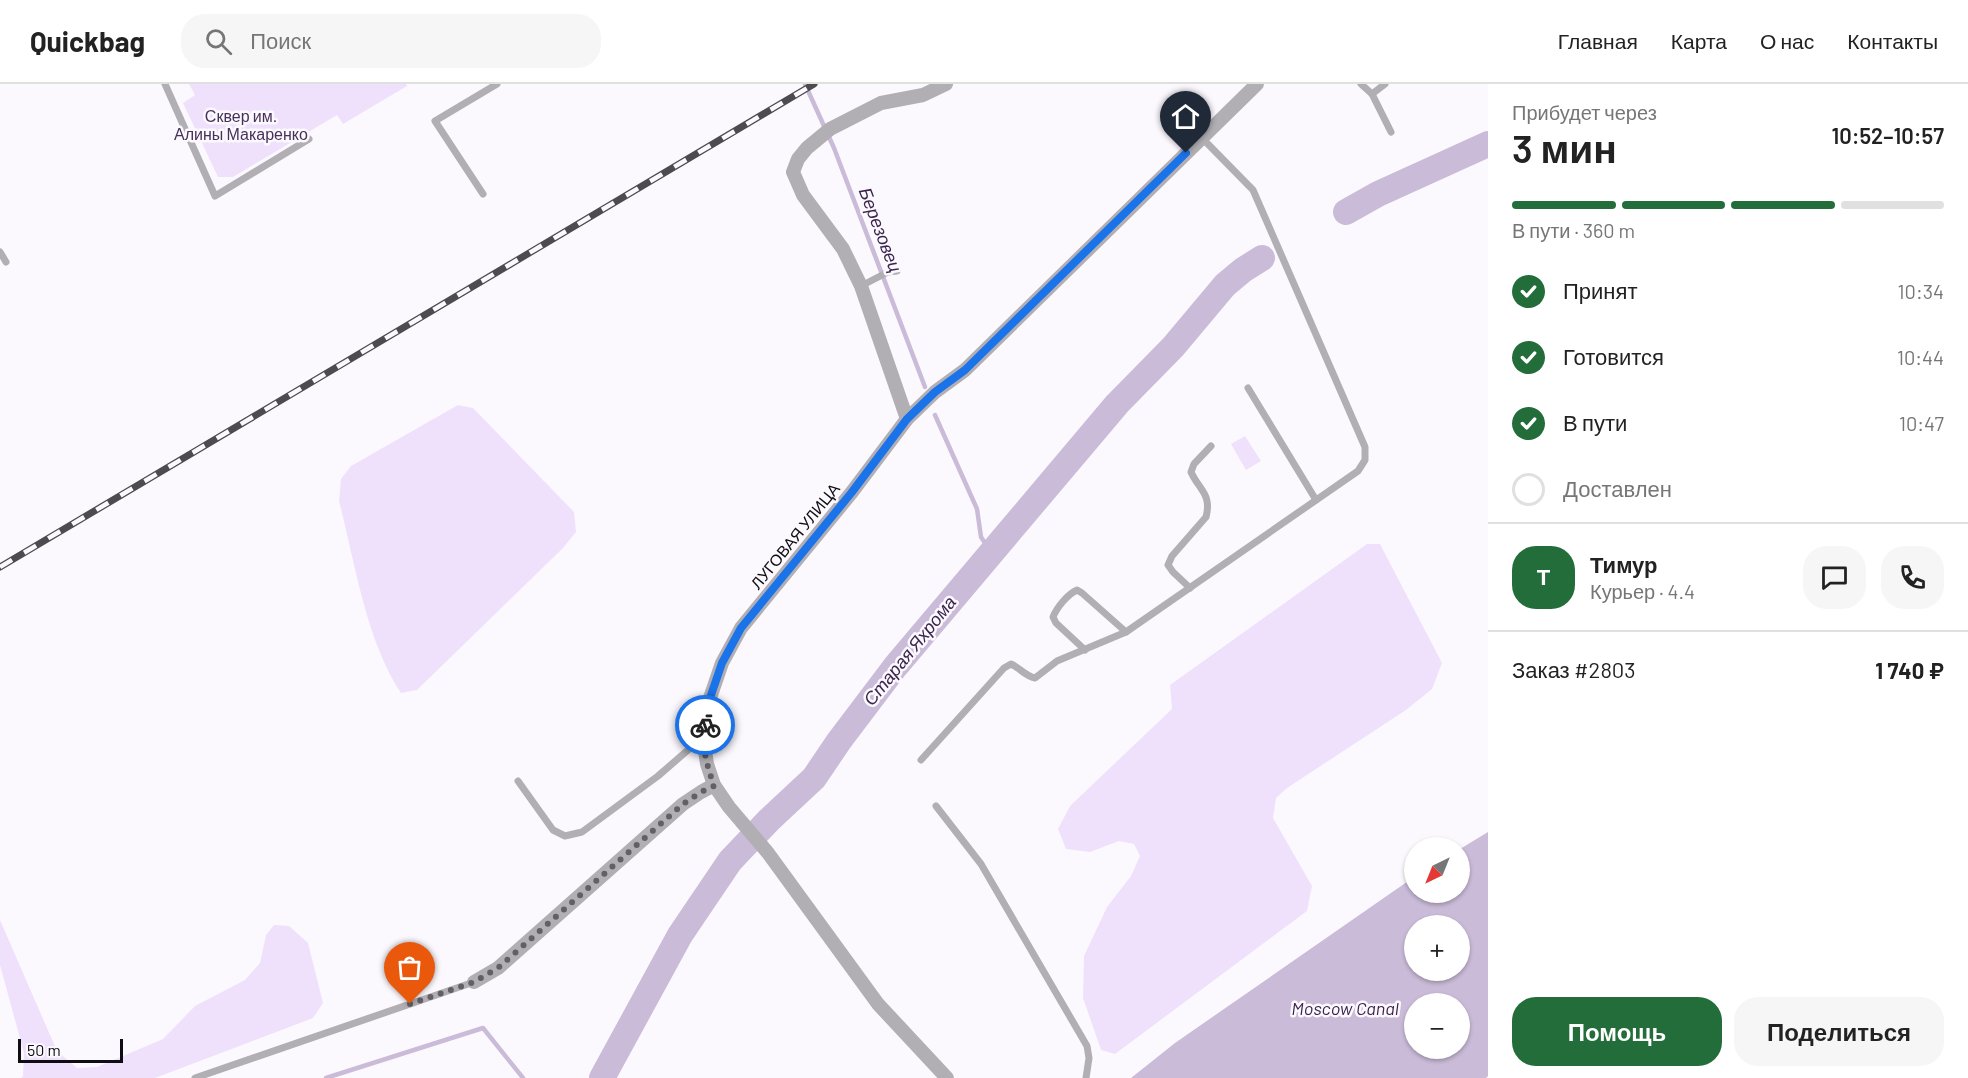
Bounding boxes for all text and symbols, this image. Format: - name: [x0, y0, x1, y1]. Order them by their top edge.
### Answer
- search box: [181, 14, 601, 68]
- text: Quickbag: [30, 24, 145, 58]
- icon: search: [202, 25, 235, 58]
- text: Поиск: [250, 27, 311, 53]
- text: Главная: [1558, 28, 1638, 53]
- text: Карта: [1671, 28, 1727, 53]
- text: О нас: [1760, 28, 1814, 53]
- text: Контакты: [1847, 28, 1938, 53]
- pin: [1160, 91, 1211, 153]
- icon: home: [1169, 100, 1202, 133]
- text: Прибудет через: [1512, 100, 1657, 124]
- park label: Сквер им. Алины Макаренко: [174, 106, 308, 143]
- text: 10:52–10:57: [1831, 122, 1944, 148]
- text: 3 мин: [1512, 124, 1617, 171]
- water label: Березовец: [855, 184, 907, 275]
- text: В пути · 360 m: [1512, 218, 1635, 242]
- icon: check: [1512, 275, 1545, 308]
- text: Принят: [1563, 277, 1637, 303]
- text: 10:34: [1898, 279, 1944, 303]
- icon: check: [1512, 341, 1545, 374]
- text: Готовится: [1563, 343, 1664, 369]
- text: 10:44: [1897, 345, 1944, 369]
- icon: check: [1512, 407, 1545, 440]
- text: В пути: [1563, 409, 1627, 435]
- text: 10:47: [1899, 411, 1944, 435]
- text: Доставлен: [1563, 475, 1672, 501]
- street label: ЛУГОВАЯ УЛИЦА: [746, 479, 843, 592]
- button: chat: [1803, 546, 1866, 609]
- button: phone: [1881, 546, 1944, 609]
- text: Тимур: [1590, 551, 1658, 577]
- text: Т: [1537, 563, 1550, 589]
- text: Курьер · 4.4: [1590, 579, 1695, 603]
- water label: Старая Яхрома: [858, 591, 960, 710]
- text: Заказ #2803: [1512, 656, 1636, 682]
- text: 1 740 ₽: [1875, 657, 1944, 683]
- courier: [675, 695, 735, 755]
- icon: bike: [689, 709, 722, 742]
- north arrow: [1404, 837, 1470, 903]
- map controls: [1404, 837, 1470, 1059]
- button: +: [1404, 915, 1470, 981]
- pin: [384, 942, 435, 1004]
- icon: bag: [393, 951, 426, 984]
- button: −: [1404, 993, 1470, 1059]
- water label: Moscow Canal: [1291, 997, 1399, 1019]
- button: Помощь: [1512, 997, 1722, 1066]
- button: Поделиться: [1734, 997, 1944, 1066]
- scale bar: [18, 1036, 123, 1064]
- text: 50 m: [27, 1040, 61, 1059]

